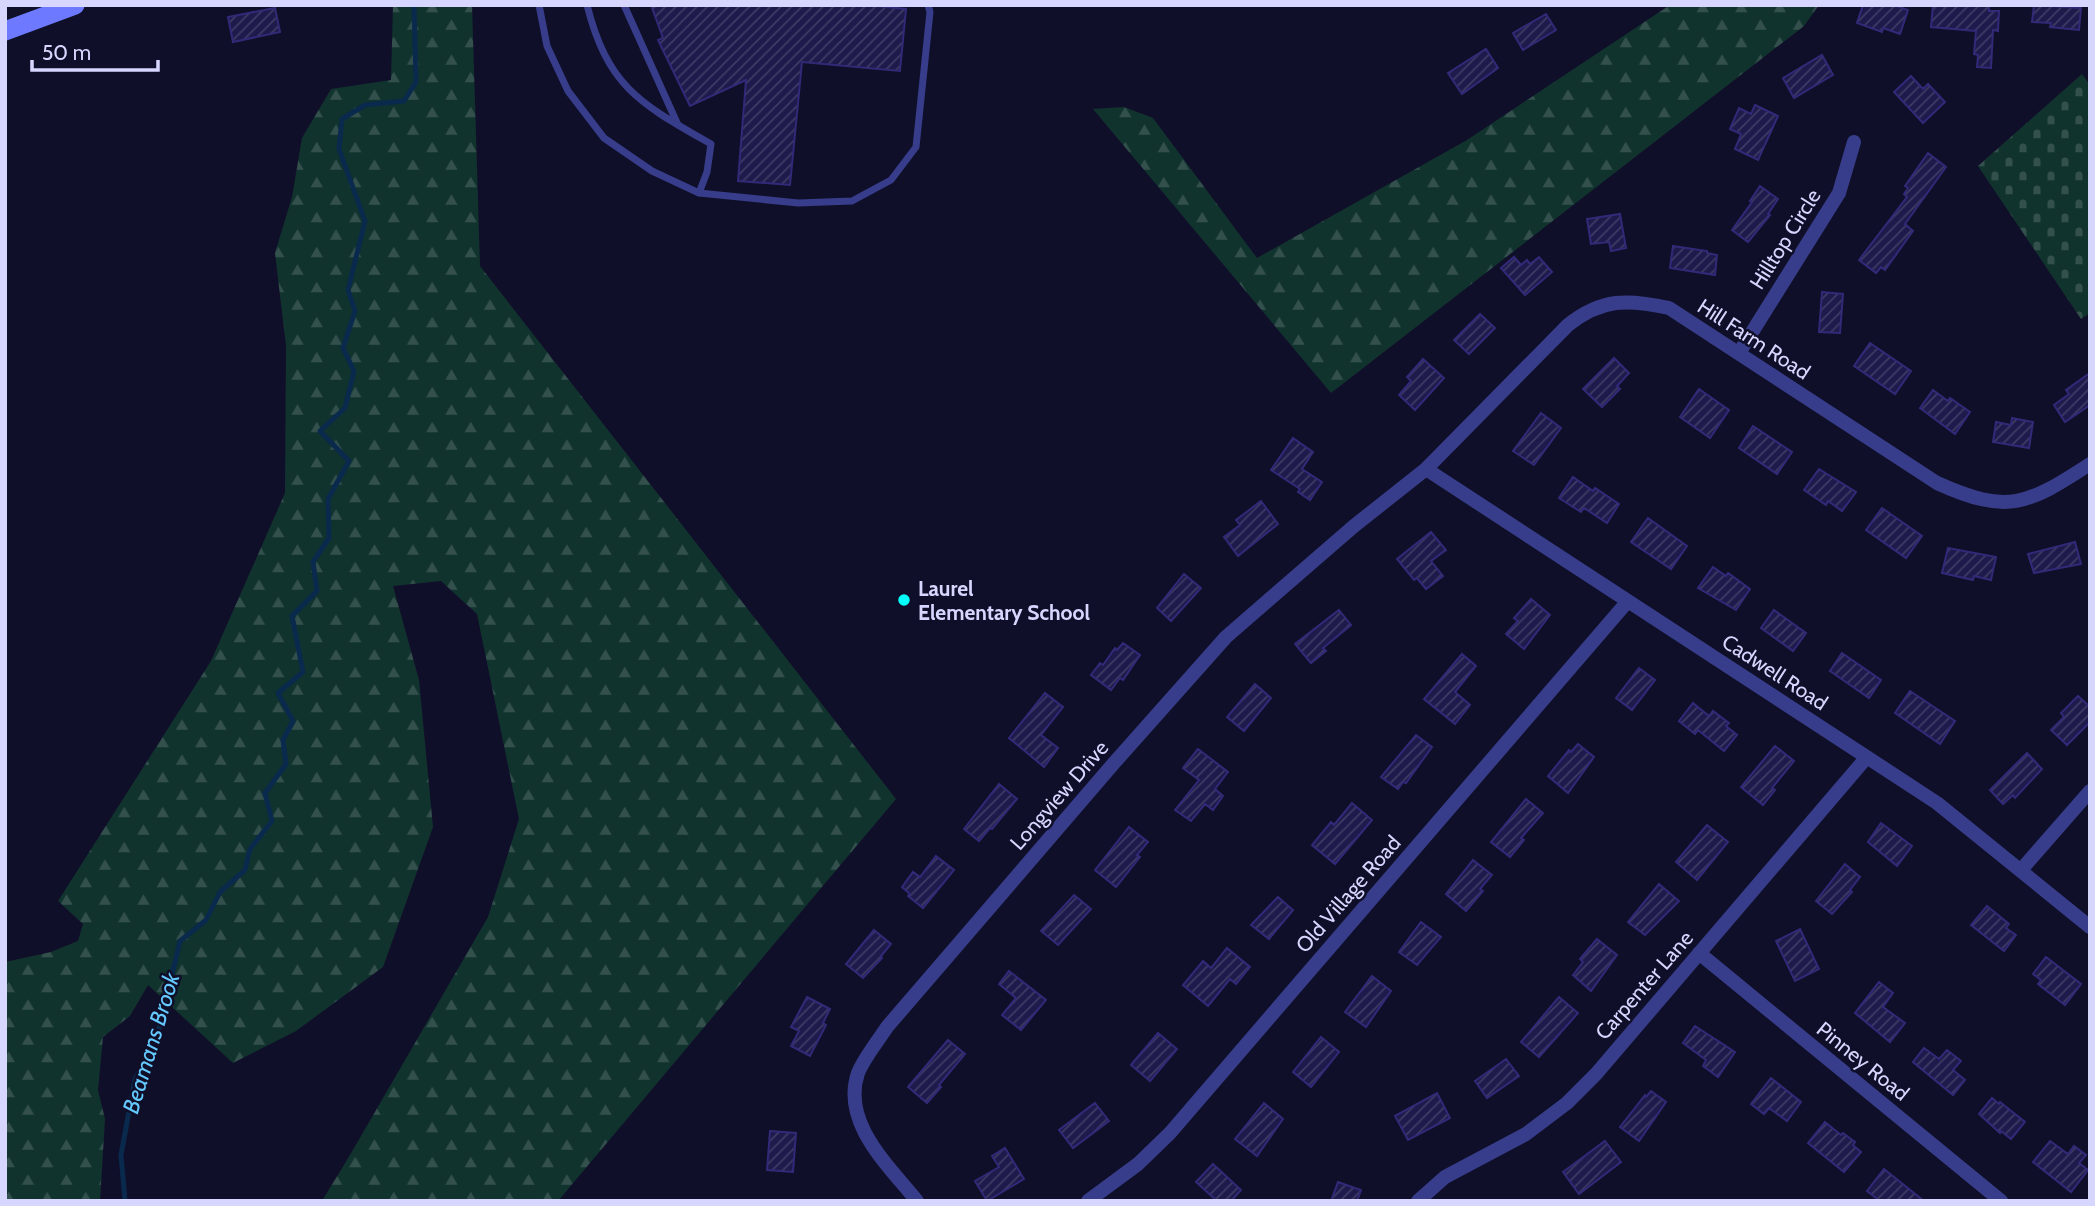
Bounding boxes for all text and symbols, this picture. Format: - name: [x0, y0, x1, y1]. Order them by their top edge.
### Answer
- scale bar: [32, 28, 158, 72]
- text: 50 m: [42, 40, 91, 65]
- street label: Hilltop Circle: [1744, 184, 1826, 294]
- street label: Hill Farm Road: [1693, 293, 1815, 385]
- place label: Laurel Elementary School: [918, 576, 1091, 625]
- marker: Laurel Elementary School: [896, 592, 912, 608]
- street label: Cadwell Road: [1718, 629, 1832, 715]
- street label: Longview Drive: [1005, 735, 1113, 855]
- street label: Old Village Road: [1290, 830, 1406, 958]
- street label: Carpenter Lane: [1590, 925, 1698, 1044]
- water label: Beamans Brook: [116, 968, 186, 1117]
- street label: Pinney Road: [1812, 1016, 1914, 1106]

